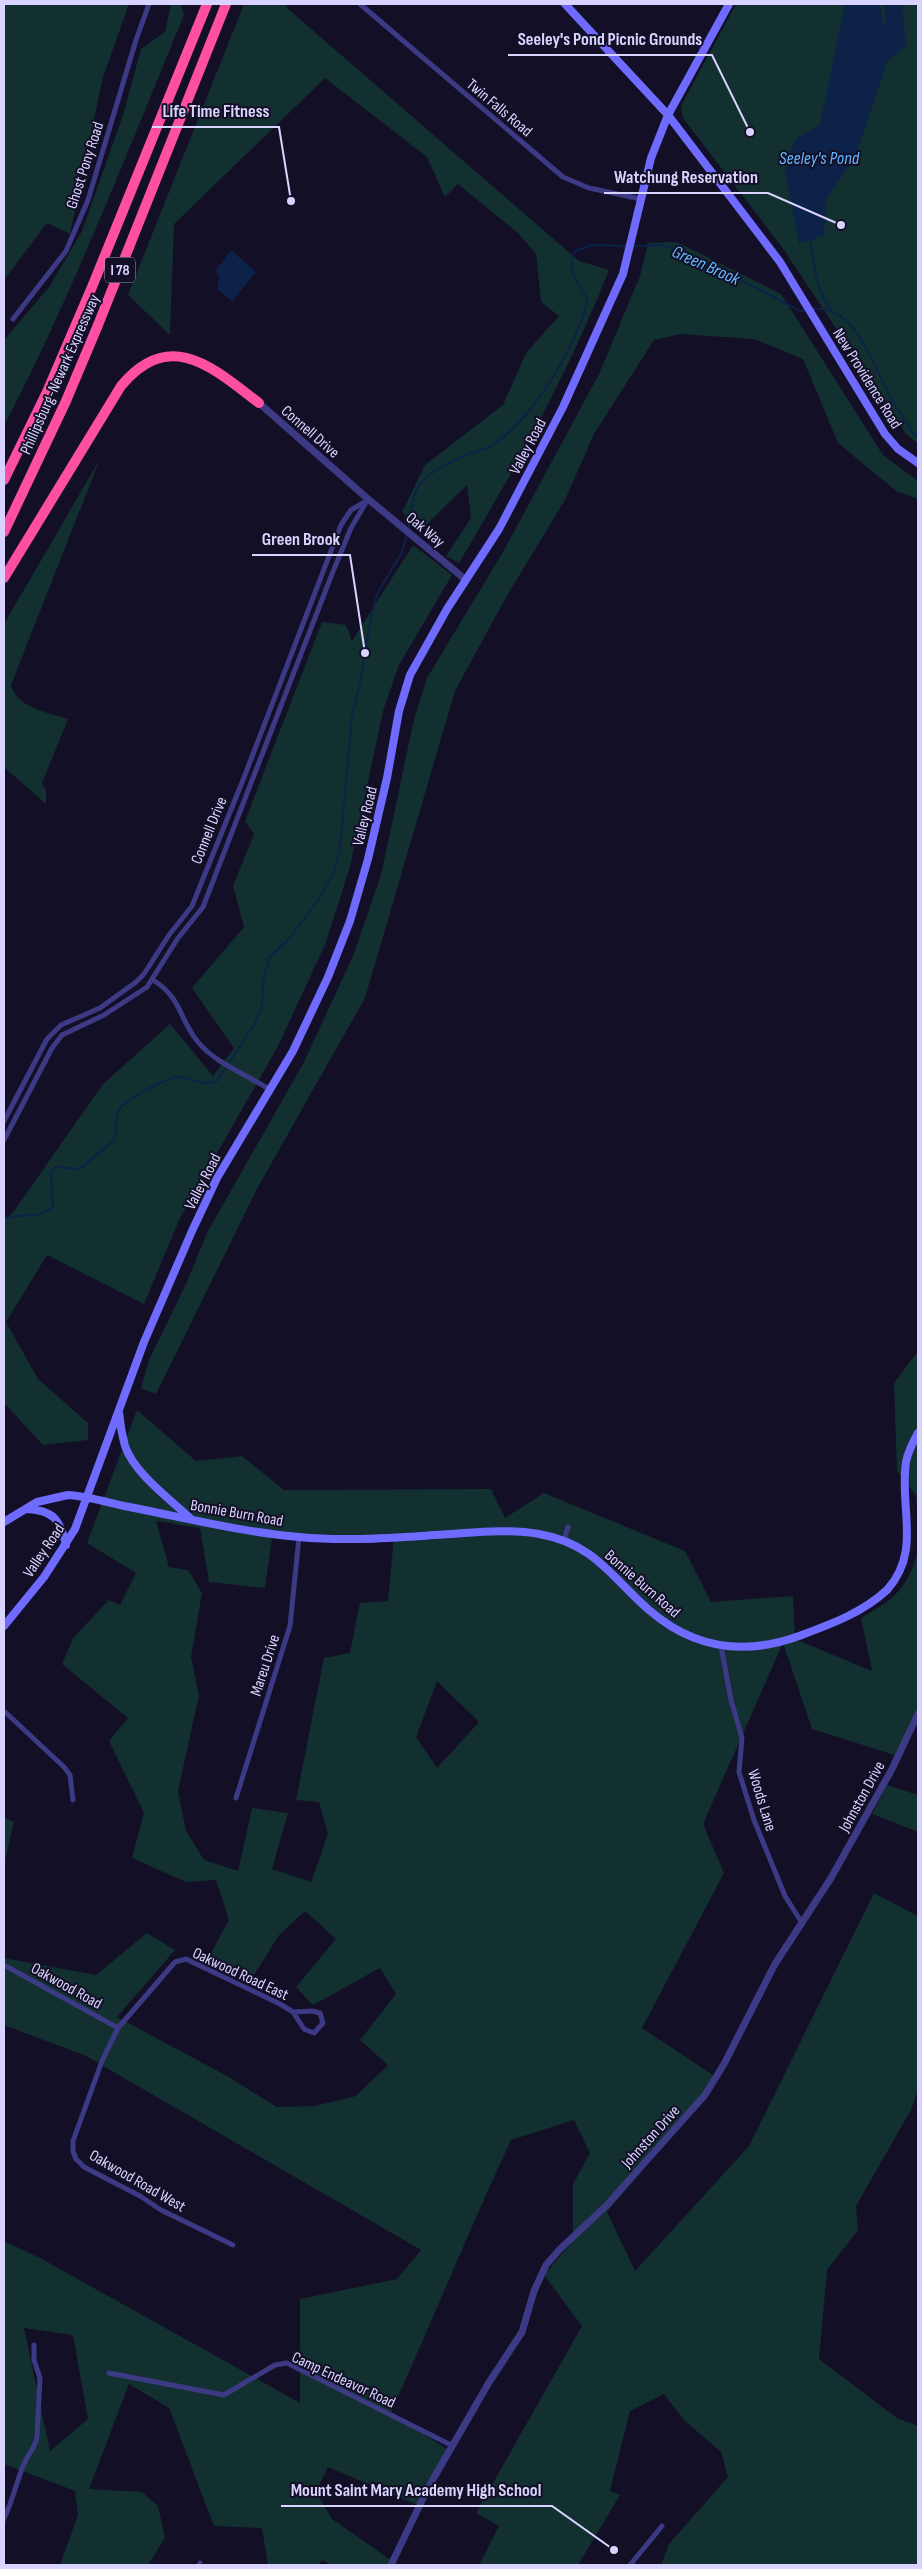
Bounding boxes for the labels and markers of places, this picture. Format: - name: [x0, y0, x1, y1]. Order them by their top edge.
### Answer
- callout: Seeley's Pond Picnic Grounds: [508, 22, 712, 55]
- callout: Life Time Fitness: [152, 94, 279, 127]
- callout: Watchung Reservation: [604, 160, 768, 193]
- callout: Green Brook: [252, 522, 350, 555]
- callout: Mount Saint Mary Academy High School: [281, 2473, 552, 2506]

